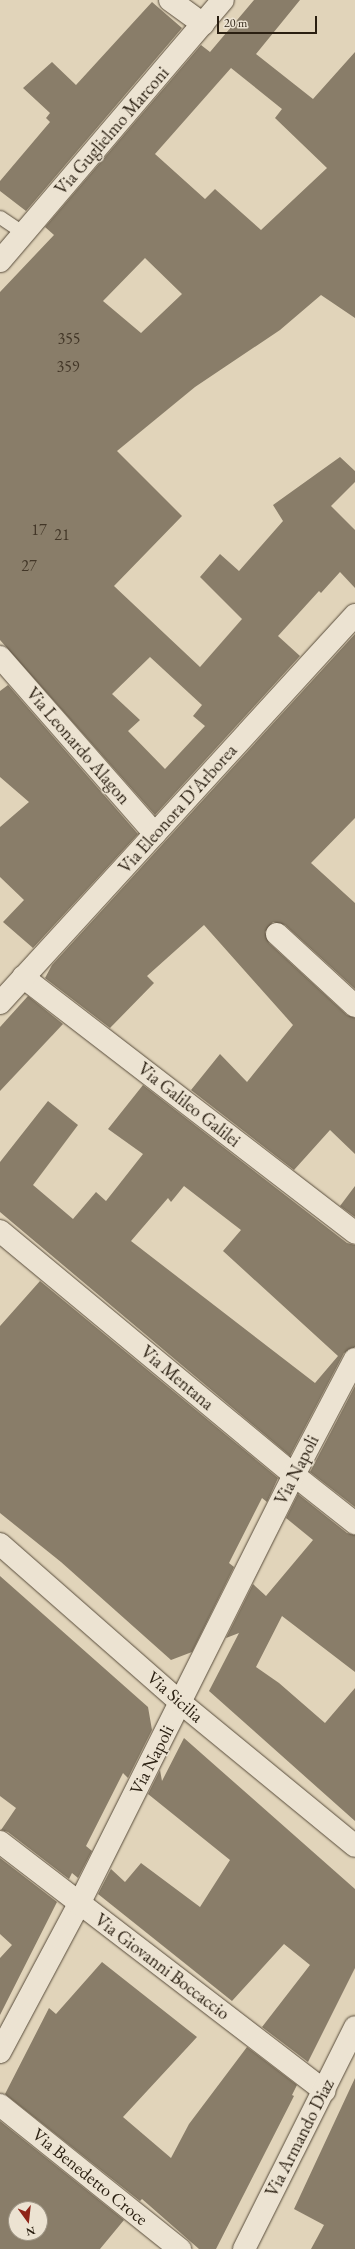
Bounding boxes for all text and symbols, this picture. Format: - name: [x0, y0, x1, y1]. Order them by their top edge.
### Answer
- scale bar: [219, 8, 319, 34]
- text: 20 m: [224, 15, 247, 31]
- street label: Via Guglielmo Marconi: [50, 62, 174, 200]
- house number: 355: [57, 329, 81, 349]
- house number: 359: [56, 357, 80, 377]
- house number: 17: [31, 520, 47, 540]
- house number: 21: [54, 525, 70, 545]
- house number: 27: [21, 556, 37, 576]
- street label: Via Leonardo Alagon: [21, 683, 135, 809]
- street label: Via Eleonora D'Arborea: [114, 740, 242, 878]
- street label: Via Galileo Galilei: [133, 1058, 245, 1152]
- street label: Via Mentana: [136, 1341, 218, 1415]
- street label: Via Napoli: [270, 1432, 324, 1508]
- street label: Via Sicilia: [142, 1667, 208, 1727]
- street label: Via Napoli: [125, 1722, 179, 1798]
- street label: Via Giovanni Boccaccio: [90, 1909, 234, 2025]
- street label: Via Armando Diaz: [261, 2075, 339, 2201]
- street label: Via Benedetto Croce: [28, 2124, 152, 2230]
- north arrow: [8, 2201, 48, 2241]
- text: N: [25, 2224, 37, 2240]

